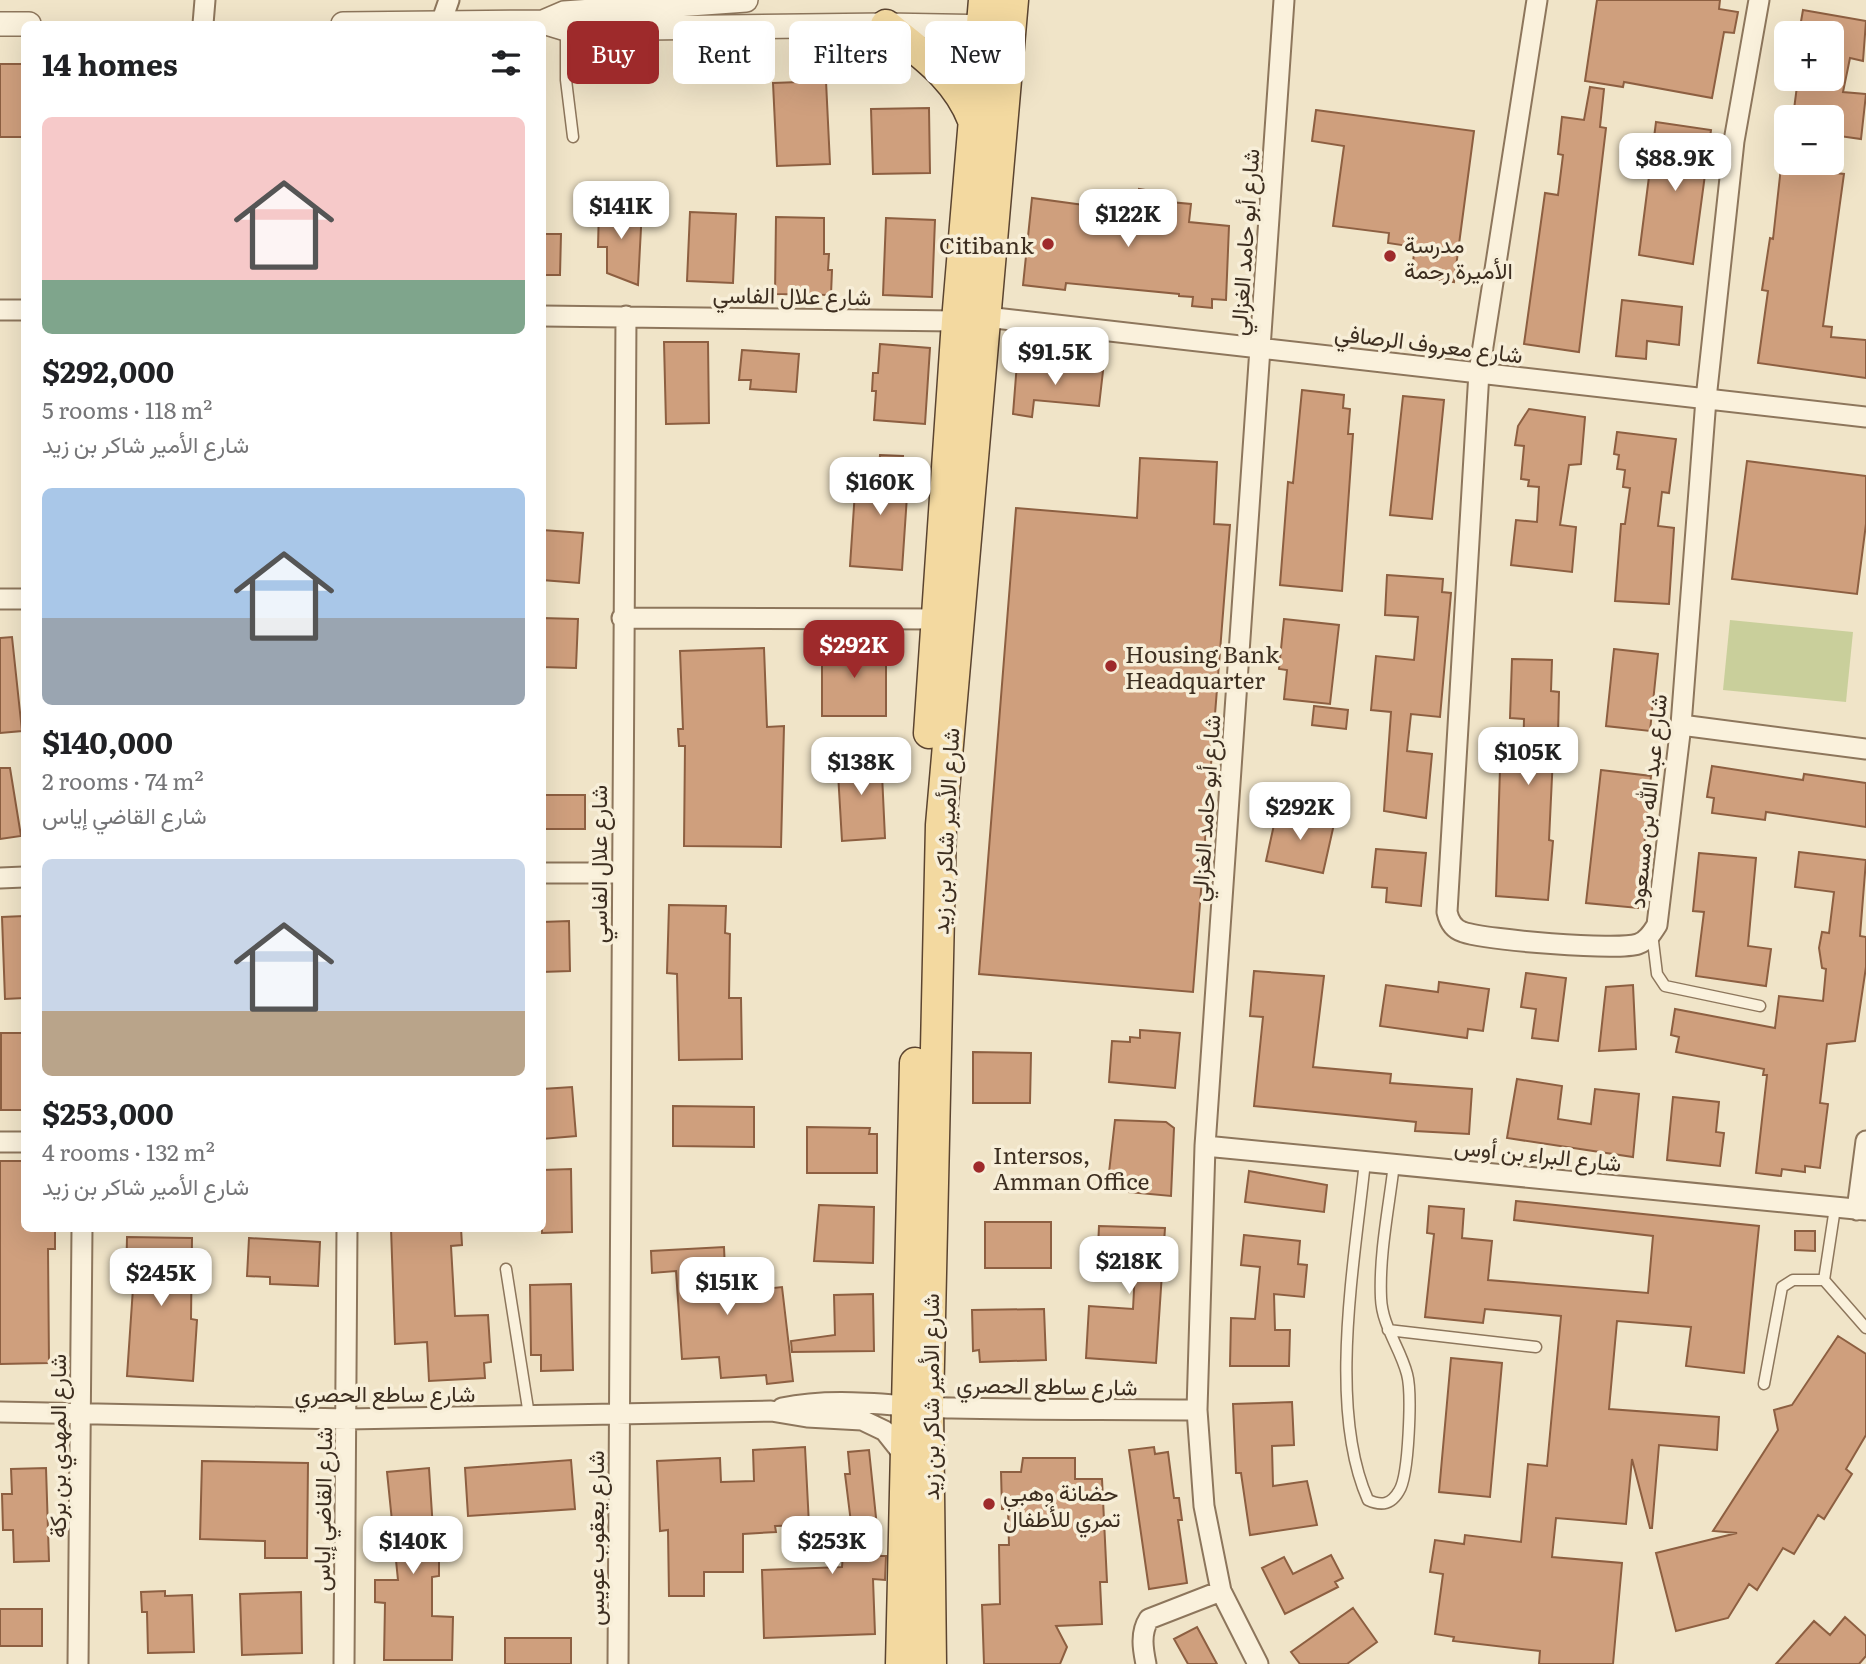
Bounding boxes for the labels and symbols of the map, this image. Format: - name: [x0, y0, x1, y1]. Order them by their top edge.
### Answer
- pin: $88.9K: [1618, 134, 1732, 193]
- street label: شارع أبو حامد الغزالي: [1219, 147, 1270, 337]
- pin: $141K: [572, 182, 670, 241]
- pin: $122K: [1079, 190, 1177, 249]
- place label: مدرسة الأميرة رحمة: [1404, 226, 1513, 286]
- place label: Citibank: [939, 227, 1035, 261]
- marker: Citibank: [1040, 236, 1056, 252]
- marker: مدرسة الأميرة رحمة: [1382, 248, 1398, 264]
- street label: شارع علال الفاسي: [712, 276, 872, 316]
- street label: شارع معروف الرصافي: [1332, 314, 1525, 374]
- pin: $91.5K: [998, 328, 1112, 387]
- pin: $160K: [831, 458, 929, 517]
- pin: $292K: [805, 620, 903, 680]
- place label: Housing Bank Headquarter: [1125, 636, 1280, 696]
- marker: Housing Bank Headquarter: [1103, 658, 1119, 674]
- street label: شارع عبد الله بن مسعود: [1618, 692, 1675, 910]
- street label: شارع أبو حامد الغزالي: [1180, 713, 1231, 903]
- street label: شارع الأمير شاكر بن زيد: [922, 727, 967, 935]
- pin: $105K: [1479, 728, 1577, 787]
- pin: $138K: [812, 738, 910, 797]
- pin: $292K: [1251, 782, 1349, 842]
- street label: شارع علال الفاسي: [580, 785, 618, 943]
- street label: شارع البراء بن أوس: [1453, 1127, 1623, 1180]
- place label: Intersos, Amman Office: [993, 1137, 1150, 1197]
- marker: Intersos, Amman Office: [971, 1159, 987, 1175]
- pin: $218K: [1080, 1236, 1178, 1296]
- pin: $245K: [112, 1248, 210, 1308]
- pin: $151K: [678, 1258, 776, 1317]
- street label: شارع الأمير شاكر بن زيد: [912, 1293, 947, 1501]
- street label: شارع المهدي بن بركة: [39, 1354, 77, 1538]
- street label: شارع ساطع الحصري: [956, 1365, 1138, 1407]
- street label: شارع ساطع الحصري: [295, 1375, 475, 1413]
- street label: شارع القاضي إياس: [303, 1426, 343, 1592]
- street label: شارع يعقوب عويس: [577, 1450, 612, 1626]
- place label: حضانة وهبي تمري للأطفال: [1003, 1474, 1121, 1538]
- marker: حضانة وهبي تمري للأطفال: [981, 1496, 997, 1512]
- pin: $140K: [364, 1516, 462, 1576]
- pin: $253K: [783, 1516, 881, 1576]

